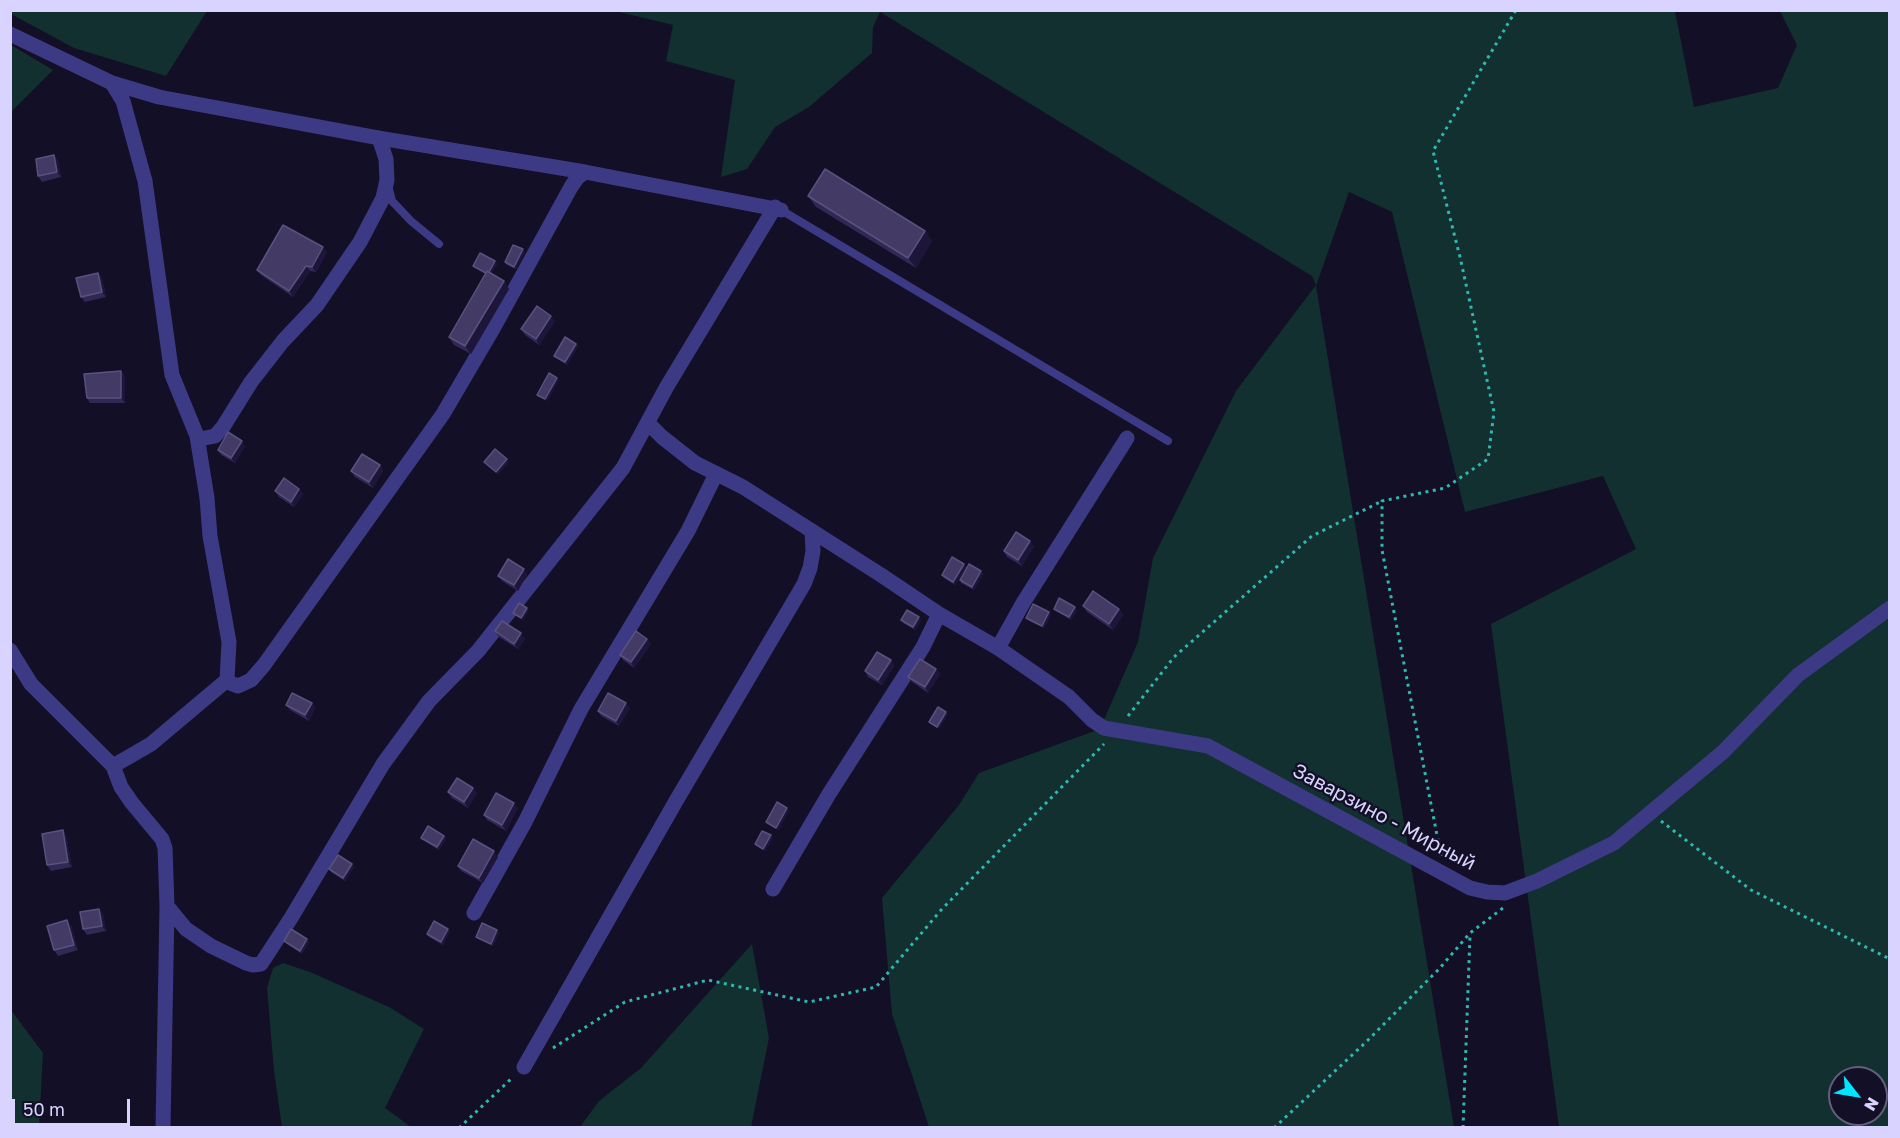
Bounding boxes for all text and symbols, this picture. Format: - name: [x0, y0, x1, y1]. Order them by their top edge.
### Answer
- street label: Заварзино - Мирный: [1288, 758, 1480, 876]
- north arrow: [1828, 1066, 1888, 1126]
- scale bar: [15, 1087, 134, 1125]
- text: N: [1860, 1094, 1883, 1115]
- text: 50 m: [23, 1098, 65, 1120]

